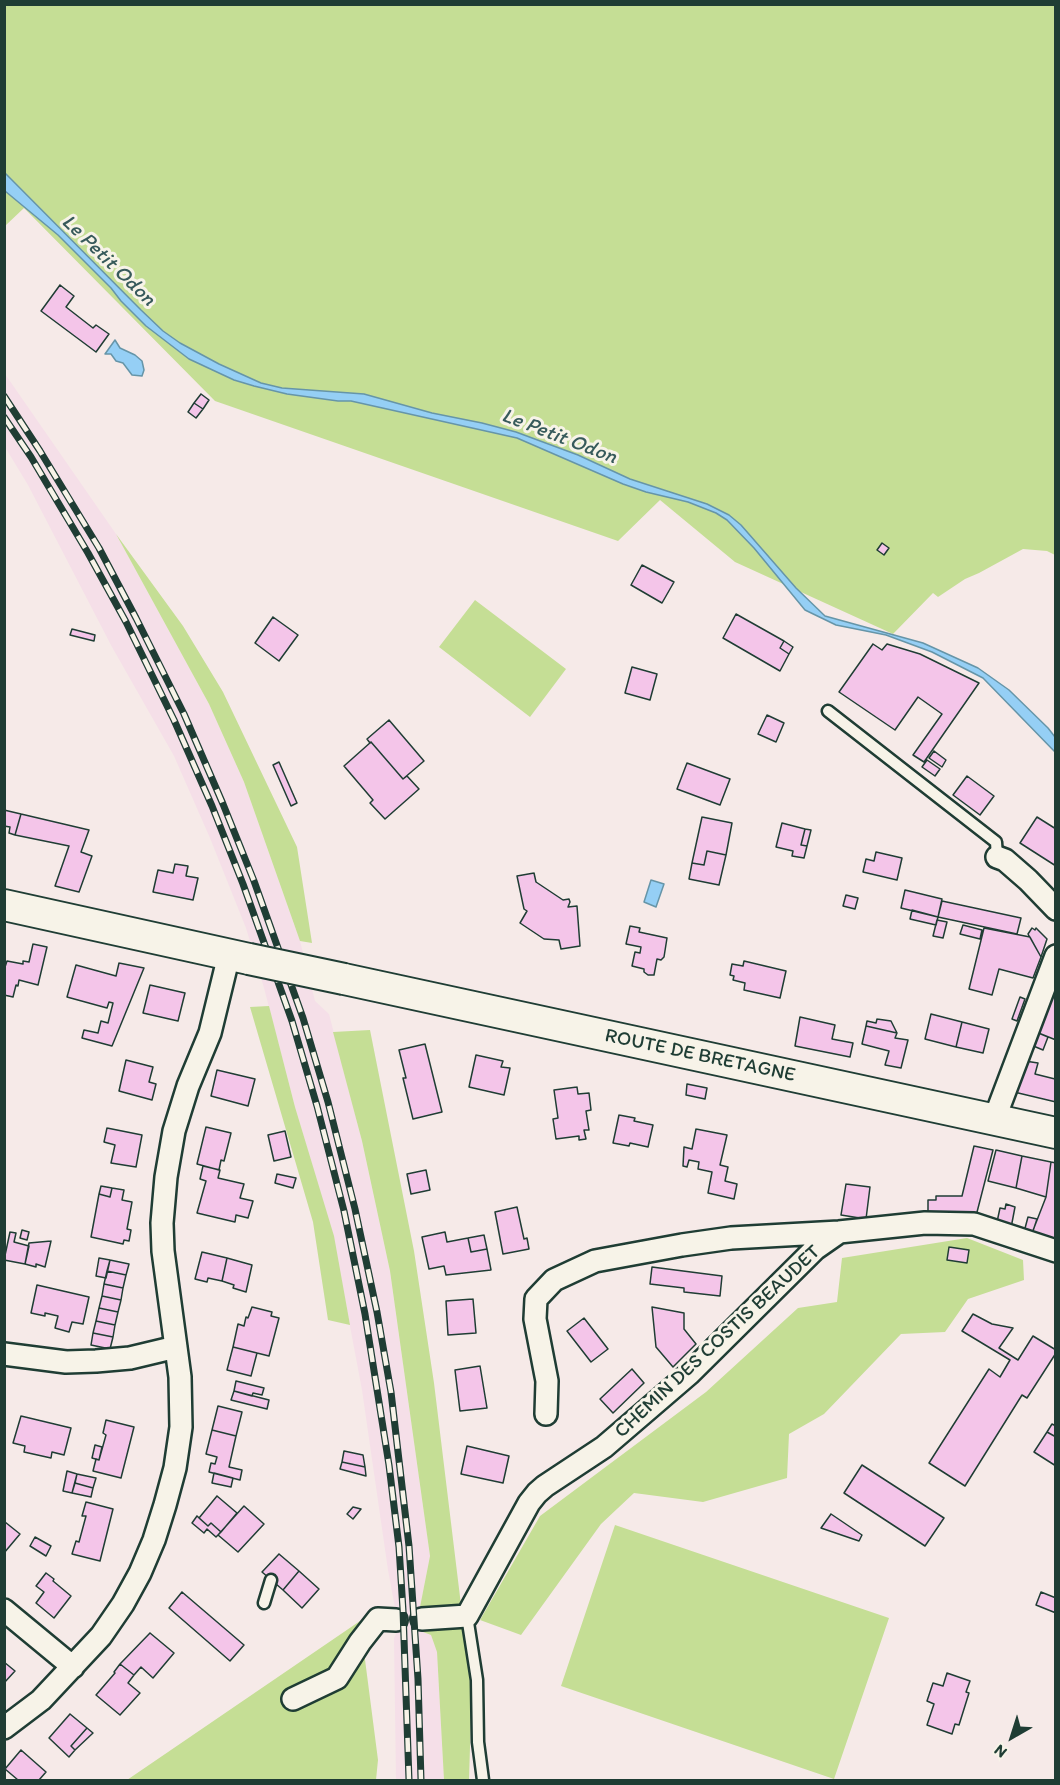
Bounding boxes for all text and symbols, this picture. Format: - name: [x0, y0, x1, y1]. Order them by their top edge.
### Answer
- water label: Le Petit Odon: [56, 210, 160, 312]
- water label: Le Petit Odon: [498, 404, 620, 470]
- street label: ROUTE DE BRETAGNE: [603, 1024, 797, 1088]
- street label: CHEMIN DES COSTIS BEAUDET: [610, 1240, 826, 1444]
- north arrow: [982, 1707, 1042, 1767]
- text: N: [990, 1741, 1011, 1762]

